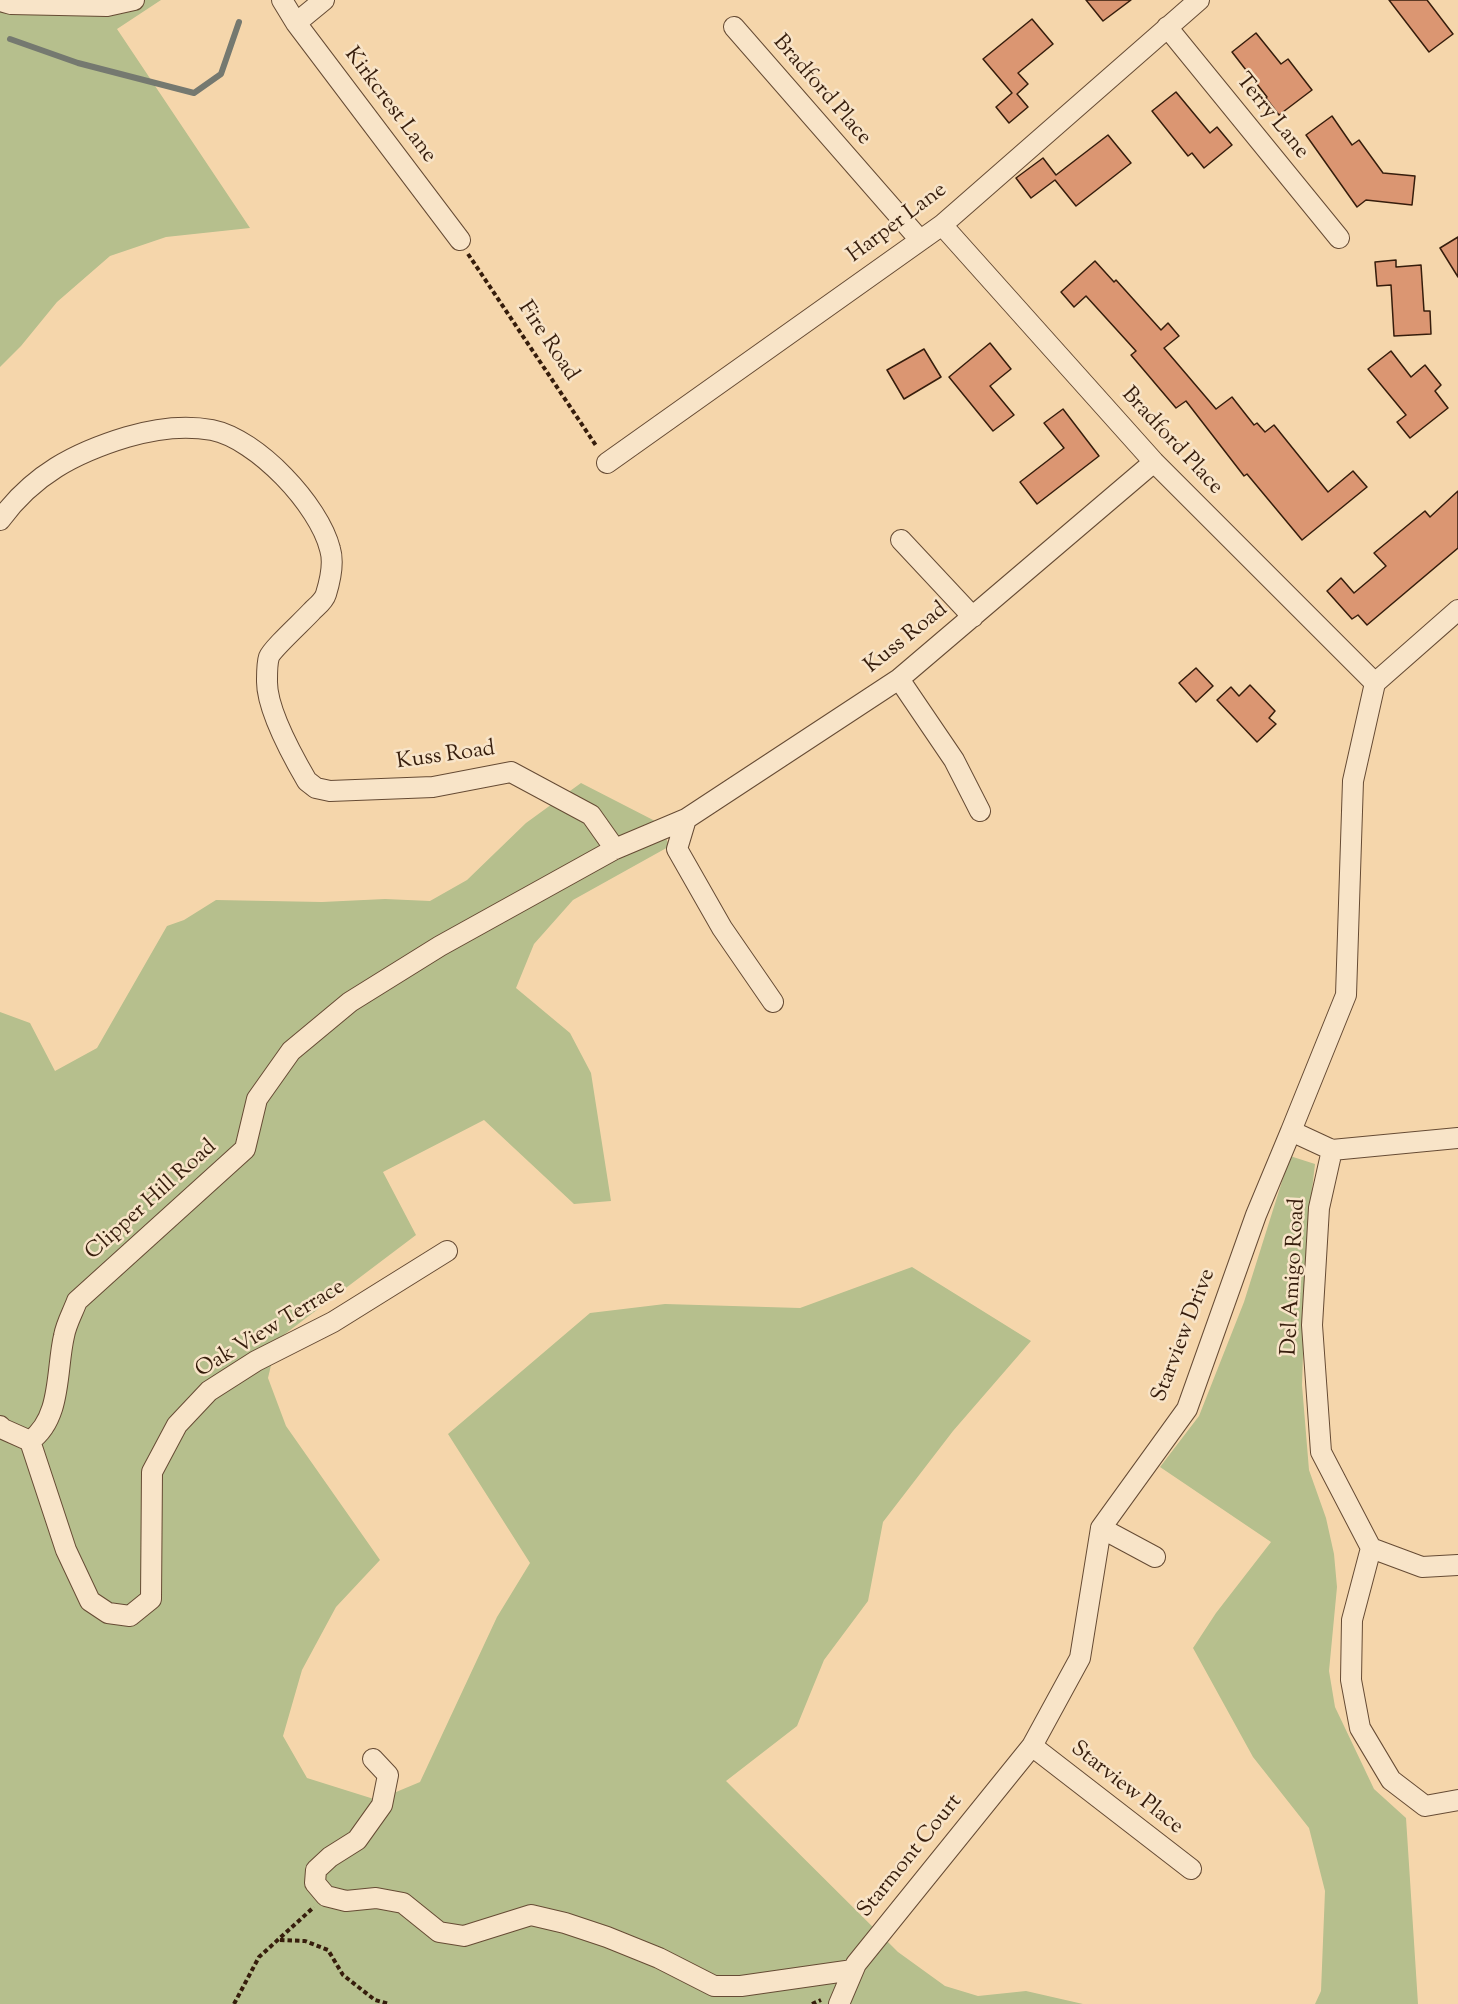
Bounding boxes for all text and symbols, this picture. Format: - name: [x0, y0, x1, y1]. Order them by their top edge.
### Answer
- street label: Bradford Place: [766, 30, 876, 152]
- street label: Kirkcrest Lane: [337, 43, 441, 169]
- street label: Terry Lane: [1229, 69, 1313, 165]
- street label: Harper Lane: [843, 178, 953, 270]
- street label: Fire Road: [511, 297, 583, 387]
- street label: Bradford Place: [1114, 383, 1228, 501]
- street label: Kuss Road: [860, 598, 954, 680]
- street label: Kuss Road: [395, 737, 497, 777]
- street label: Clipper Hill Road: [81, 1135, 223, 1267]
- street label: Del Amigo Road: [1278, 1198, 1312, 1356]
- street label: Starview Drive: [1148, 1266, 1222, 1406]
- street label: Oak View Terrace: [192, 1275, 350, 1385]
- street label: Starview Place: [1064, 1737, 1188, 1841]
- street label: Starmont Court: [853, 1790, 969, 1924]

